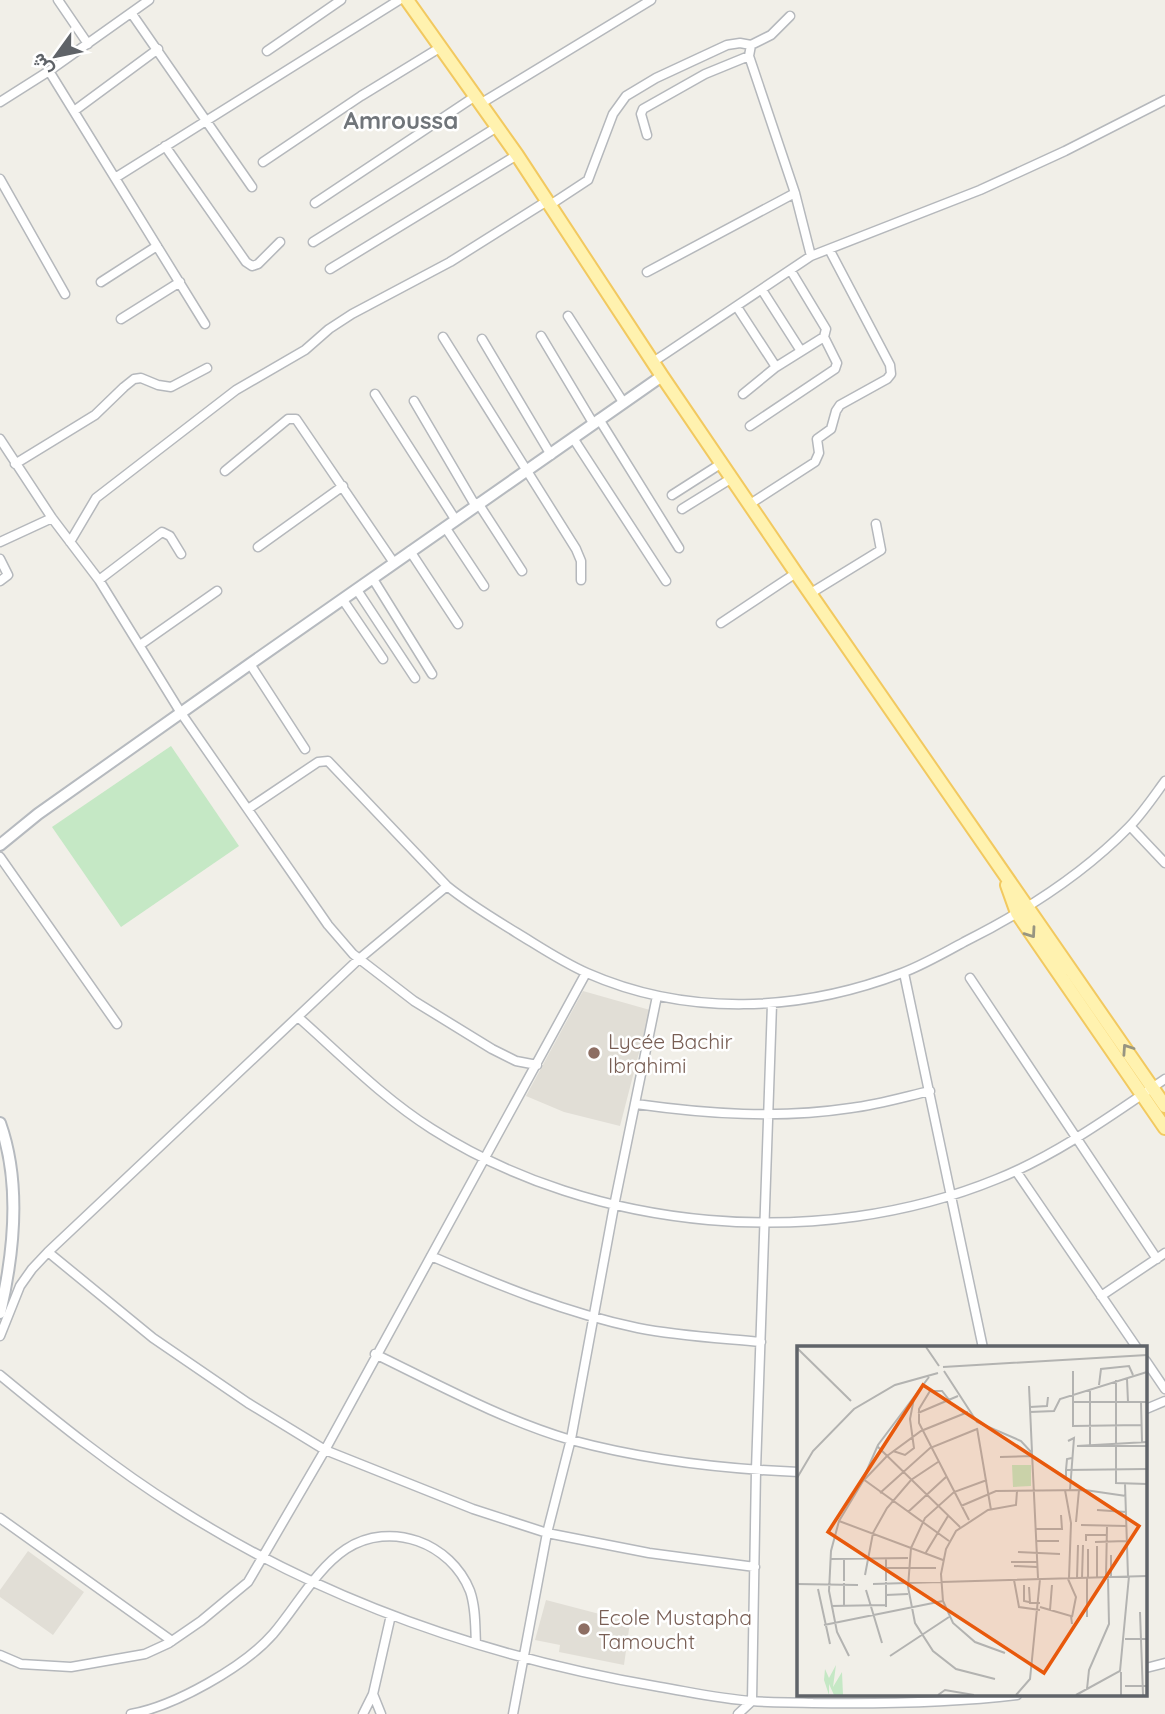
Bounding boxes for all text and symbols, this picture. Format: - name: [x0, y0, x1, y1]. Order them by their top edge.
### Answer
- north arrow: [21, 21, 91, 91]
- text: ش: [25, 49, 58, 81]
- district label: Amroussa: [344, 105, 458, 135]
- one-way arrow: [1023, 925, 1035, 938]
- place label: Lycée Bachir Ibrahimi: [608, 1028, 733, 1078]
- one-way arrow: [1122, 1044, 1135, 1057]
- marker: Lycée Bachir Ibrahimi: [586, 1045, 602, 1061]
- inset map: [797, 1346, 1148, 1696]
- place label: Ecole Mustapha Tamoucht: [598, 1604, 752, 1654]
- marker: Ecole Mustapha Tamoucht: [576, 1621, 592, 1637]

